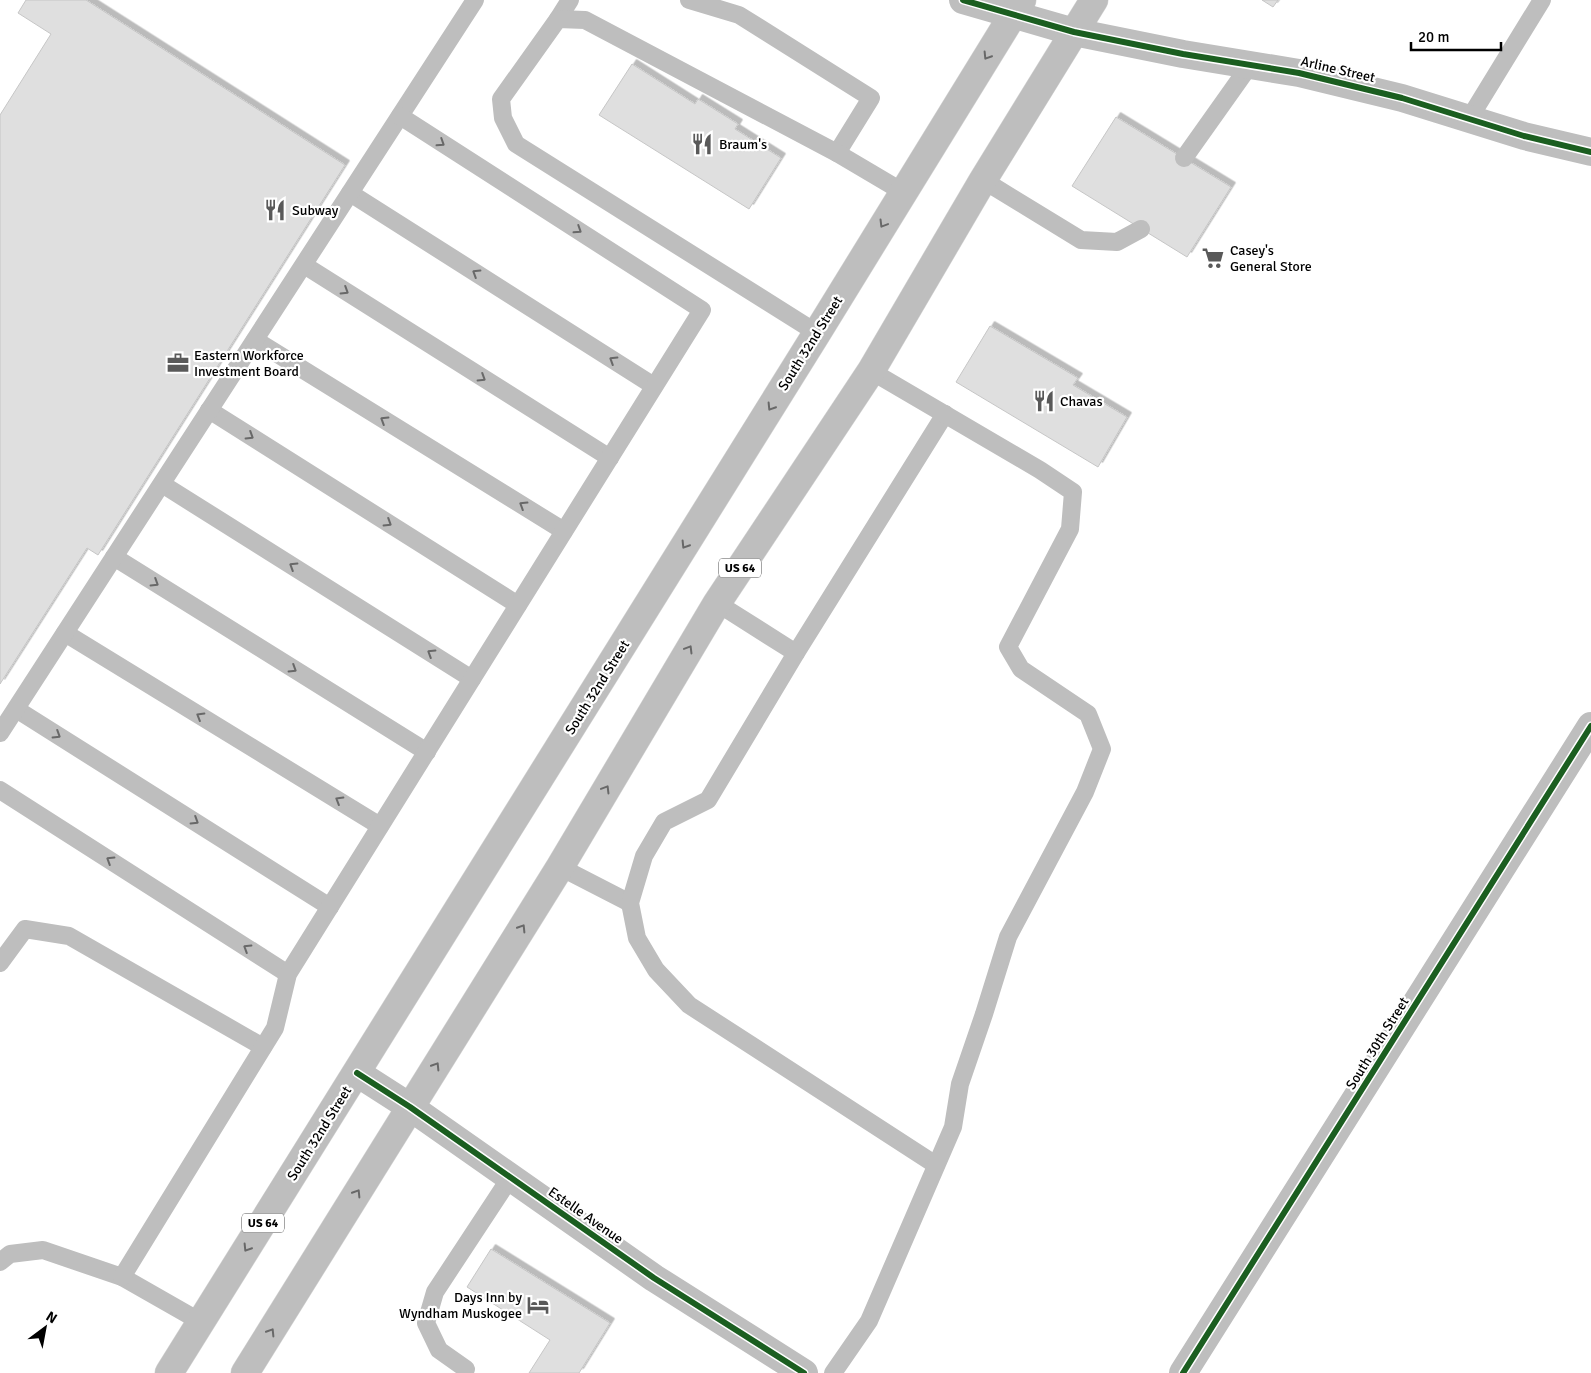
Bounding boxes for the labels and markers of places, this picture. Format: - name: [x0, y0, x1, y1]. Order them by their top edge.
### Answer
- restaurant icon: Braum's: [689, 131, 715, 157]
- place label: Braum's: [719, 136, 767, 153]
- restaurant icon: Subway: [262, 197, 288, 223]
- place label: Subway: [292, 202, 339, 219]
- place label: Casey's General Store: [1230, 242, 1312, 275]
- supermarket icon: Casey's General Store: [1200, 245, 1226, 271]
- place label: Eastern Workforce Investment Board: [194, 347, 304, 380]
- office icon: Eastern Workforce Investment Board: [165, 350, 191, 376]
- restaurant icon: Chavas: [1031, 388, 1057, 414]
- place label: Chavas: [1060, 393, 1103, 410]
- place label: Days Inn by Wyndham Muskogee: [399, 1289, 522, 1322]
- hotel icon: Days Inn by Wyndham Muskogee: [525, 1292, 551, 1318]

